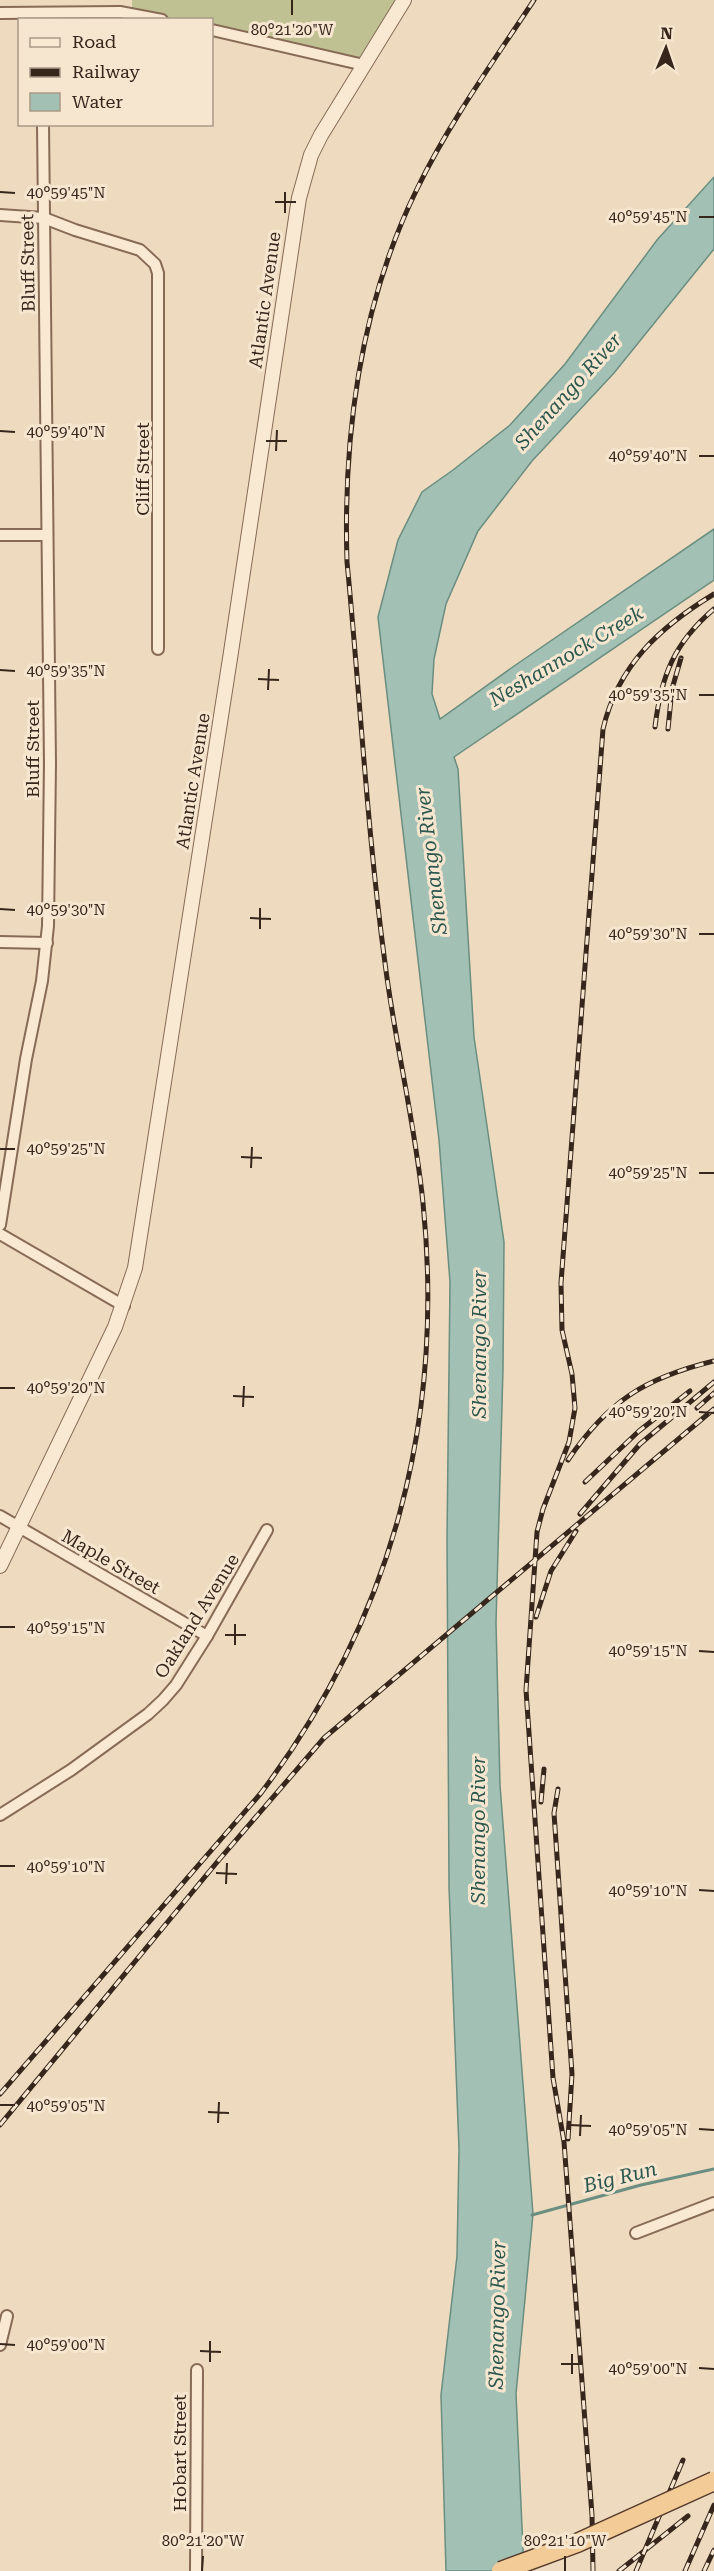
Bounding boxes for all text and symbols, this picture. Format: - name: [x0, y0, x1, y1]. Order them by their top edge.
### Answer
- legend: [18, 18, 213, 126]
- north arrow: [636, 18, 696, 78]
- text: 80°21'20"W: [251, 21, 334, 39]
- text: N: [660, 24, 673, 43]
- text: Road: [72, 31, 117, 52]
- text: Railway: [72, 61, 140, 82]
- text: Water: [72, 91, 123, 112]
- text: 40°59'45"N: [26, 184, 106, 202]
- text: 40°59'45"N: [608, 208, 688, 226]
- street label: Bluff Street: [16, 214, 39, 312]
- street label: Atlantic Avenue: [245, 230, 284, 370]
- water label: Shenango River: [509, 327, 627, 455]
- street label: Cliff Street: [132, 422, 153, 516]
- text: 40°59'40"N: [26, 423, 106, 441]
- text: 40°59'40"N: [608, 447, 688, 465]
- water label: Neshannock Creek: [484, 600, 647, 712]
- text: 40°59'35"N: [26, 662, 106, 680]
- text: 40°59'35"N: [608, 686, 688, 704]
- street label: Bluff Street: [22, 700, 43, 798]
- street label: Atlantic Avenue: [171, 711, 214, 851]
- water label: Shenango River: [410, 785, 452, 937]
- text: 40°59'30"N: [26, 901, 106, 919]
- text: 40°59'30"N: [608, 925, 688, 943]
- text: 40°59'25"N: [26, 1140, 106, 1158]
- text: 40°59'25"N: [608, 1164, 688, 1182]
- water label: Shenango River: [467, 1269, 491, 1419]
- text: 40°59'20"N: [26, 1379, 106, 1397]
- text: 40°59'20"N: [608, 1403, 688, 1421]
- street label: Maple Street: [58, 1525, 164, 1598]
- street label: Oakland Avenue: [150, 1550, 243, 1682]
- text: 40°59'15"N: [26, 1619, 106, 1637]
- text: 40°59'15"N: [608, 1642, 688, 1660]
- water label: Shenango River: [466, 1755, 490, 1905]
- text: 40°59'10"N: [26, 1858, 106, 1876]
- text: 40°59'10"N: [608, 1882, 688, 1900]
- text: 40°59'05"N: [26, 2097, 106, 2115]
- text: 40°59'05"N: [608, 2121, 688, 2139]
- water label: Big Run: [580, 2156, 659, 2198]
- water label: Shenango River: [484, 2240, 510, 2390]
- text: 40°59'00"N: [26, 2336, 106, 2354]
- text: 40°59'00"N: [608, 2360, 688, 2378]
- street label: Hobart Street: [169, 2394, 190, 2512]
- text: 80°21'20"W: [162, 2532, 245, 2550]
- text: 80°21'10"W: [524, 2532, 607, 2550]

